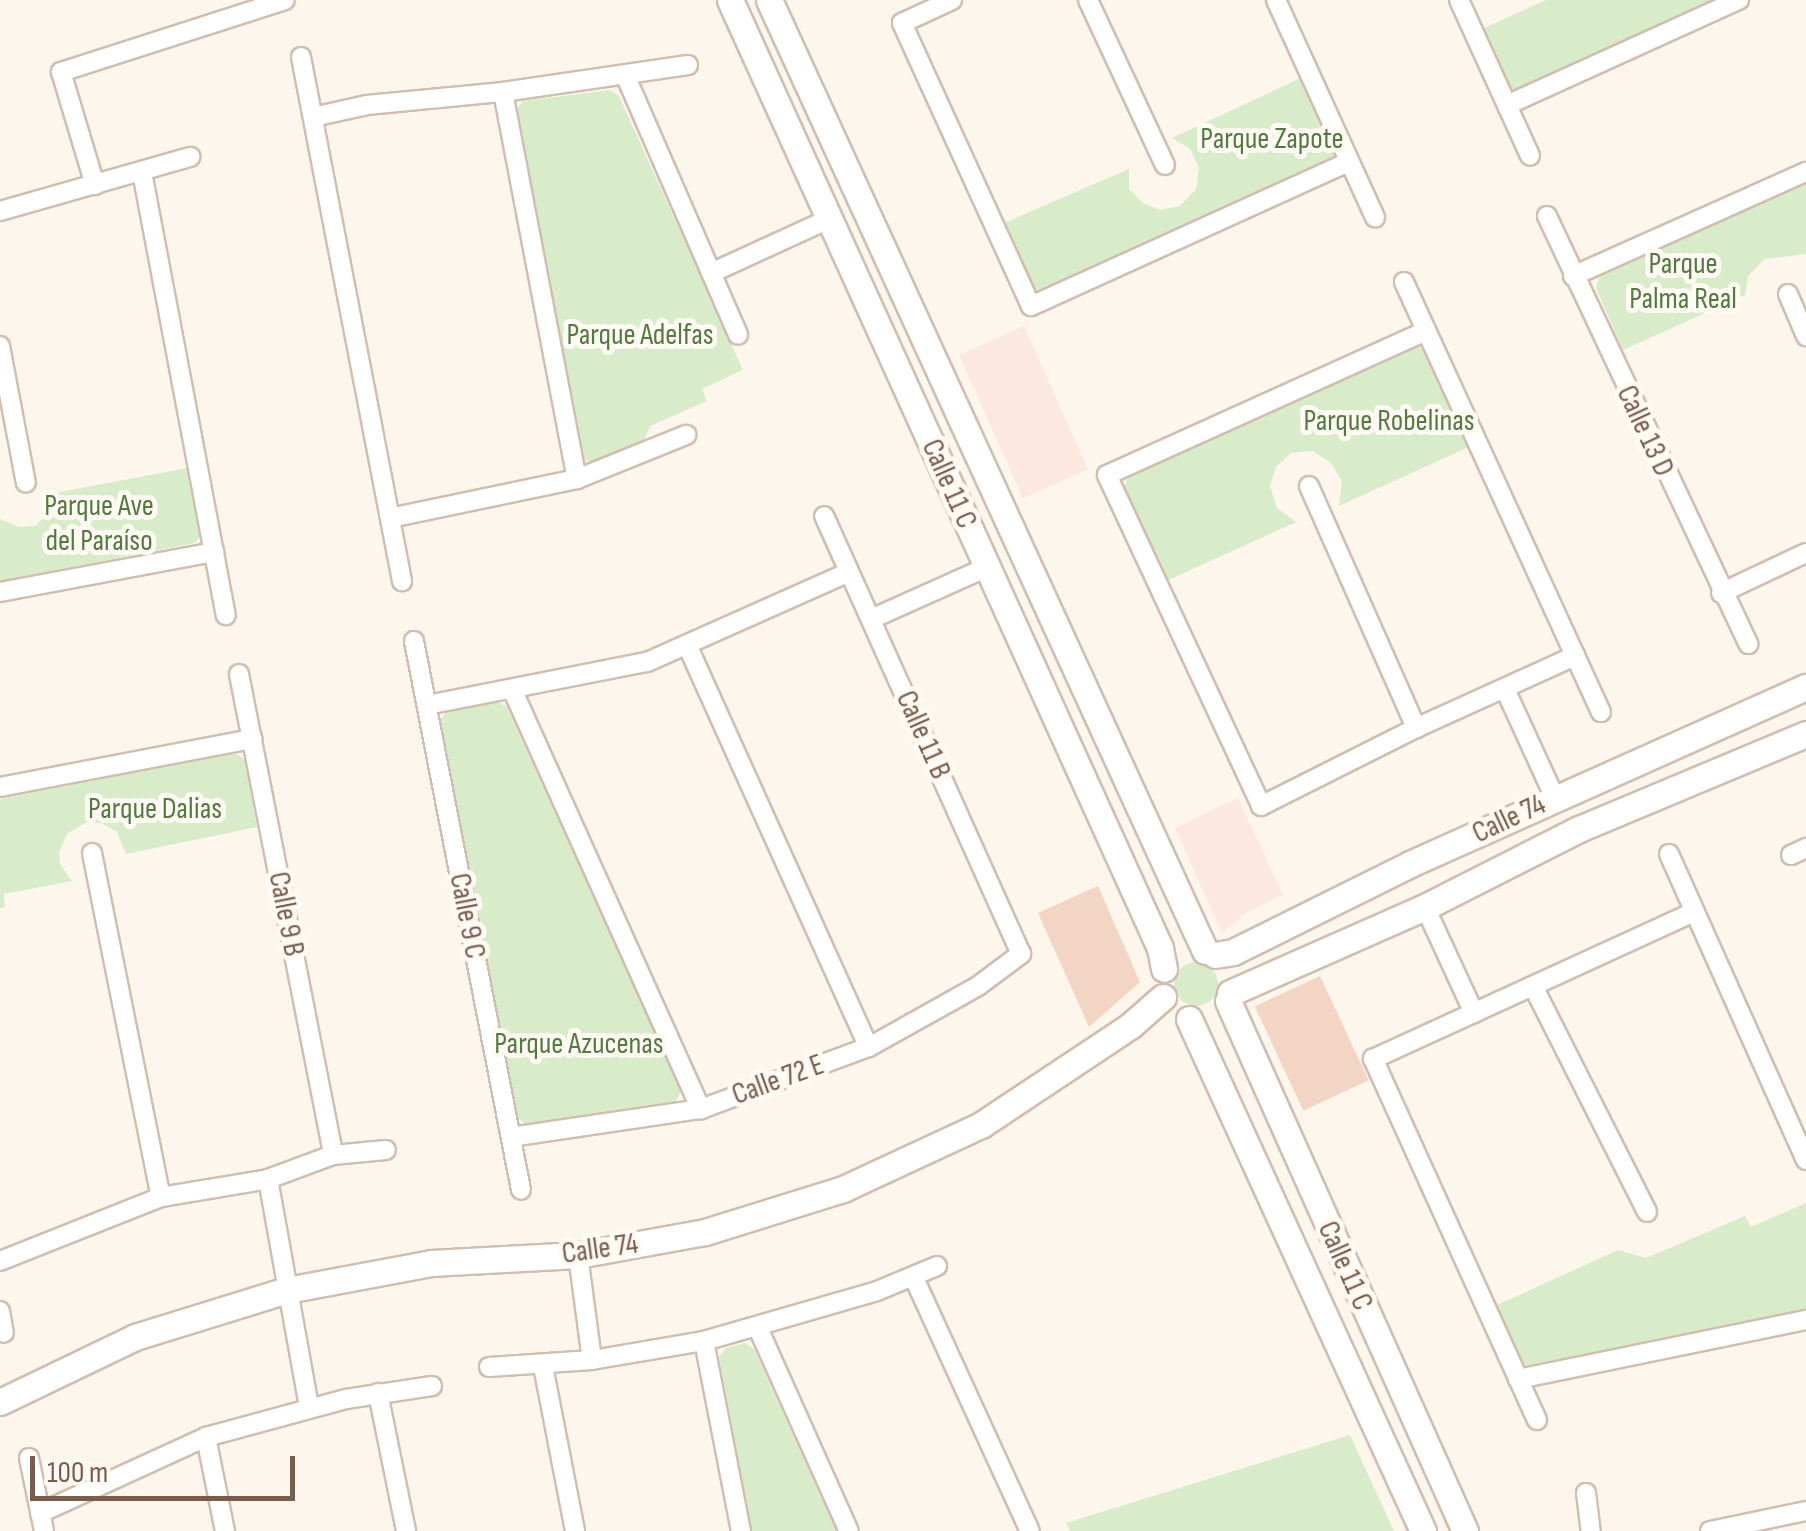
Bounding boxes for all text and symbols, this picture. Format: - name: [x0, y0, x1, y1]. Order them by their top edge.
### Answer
- park label: Parque Zapote: [1200, 121, 1344, 157]
- park label: Parque Palma Real: [1629, 246, 1737, 316]
- park label: Parque Adelfas: [566, 317, 714, 353]
- street label: Calle 13 D: [1608, 380, 1682, 482]
- park label: Parque Robelinas: [1303, 403, 1475, 439]
- street label: Calle 11 C: [913, 434, 985, 534]
- park label: Parque Ave del Paraíso: [44, 488, 154, 558]
- street label: Calle 11 B: [888, 685, 958, 785]
- street label: Calle 74: [1467, 787, 1551, 851]
- park label: Parque Dalias: [88, 791, 222, 827]
- street label: Calle 9 B: [260, 869, 312, 959]
- street label: Calle 9 C: [441, 870, 493, 962]
- park label: Parque Azucenas: [494, 1026, 664, 1062]
- street label: Calle 72 E: [727, 1047, 829, 1113]
- street label: Calle 11 C: [1309, 1216, 1381, 1316]
- street label: Calle 74: [560, 1226, 640, 1272]
- scale bar: [35, 1436, 300, 1498]
- text: 100 m: [47, 1455, 108, 1491]

